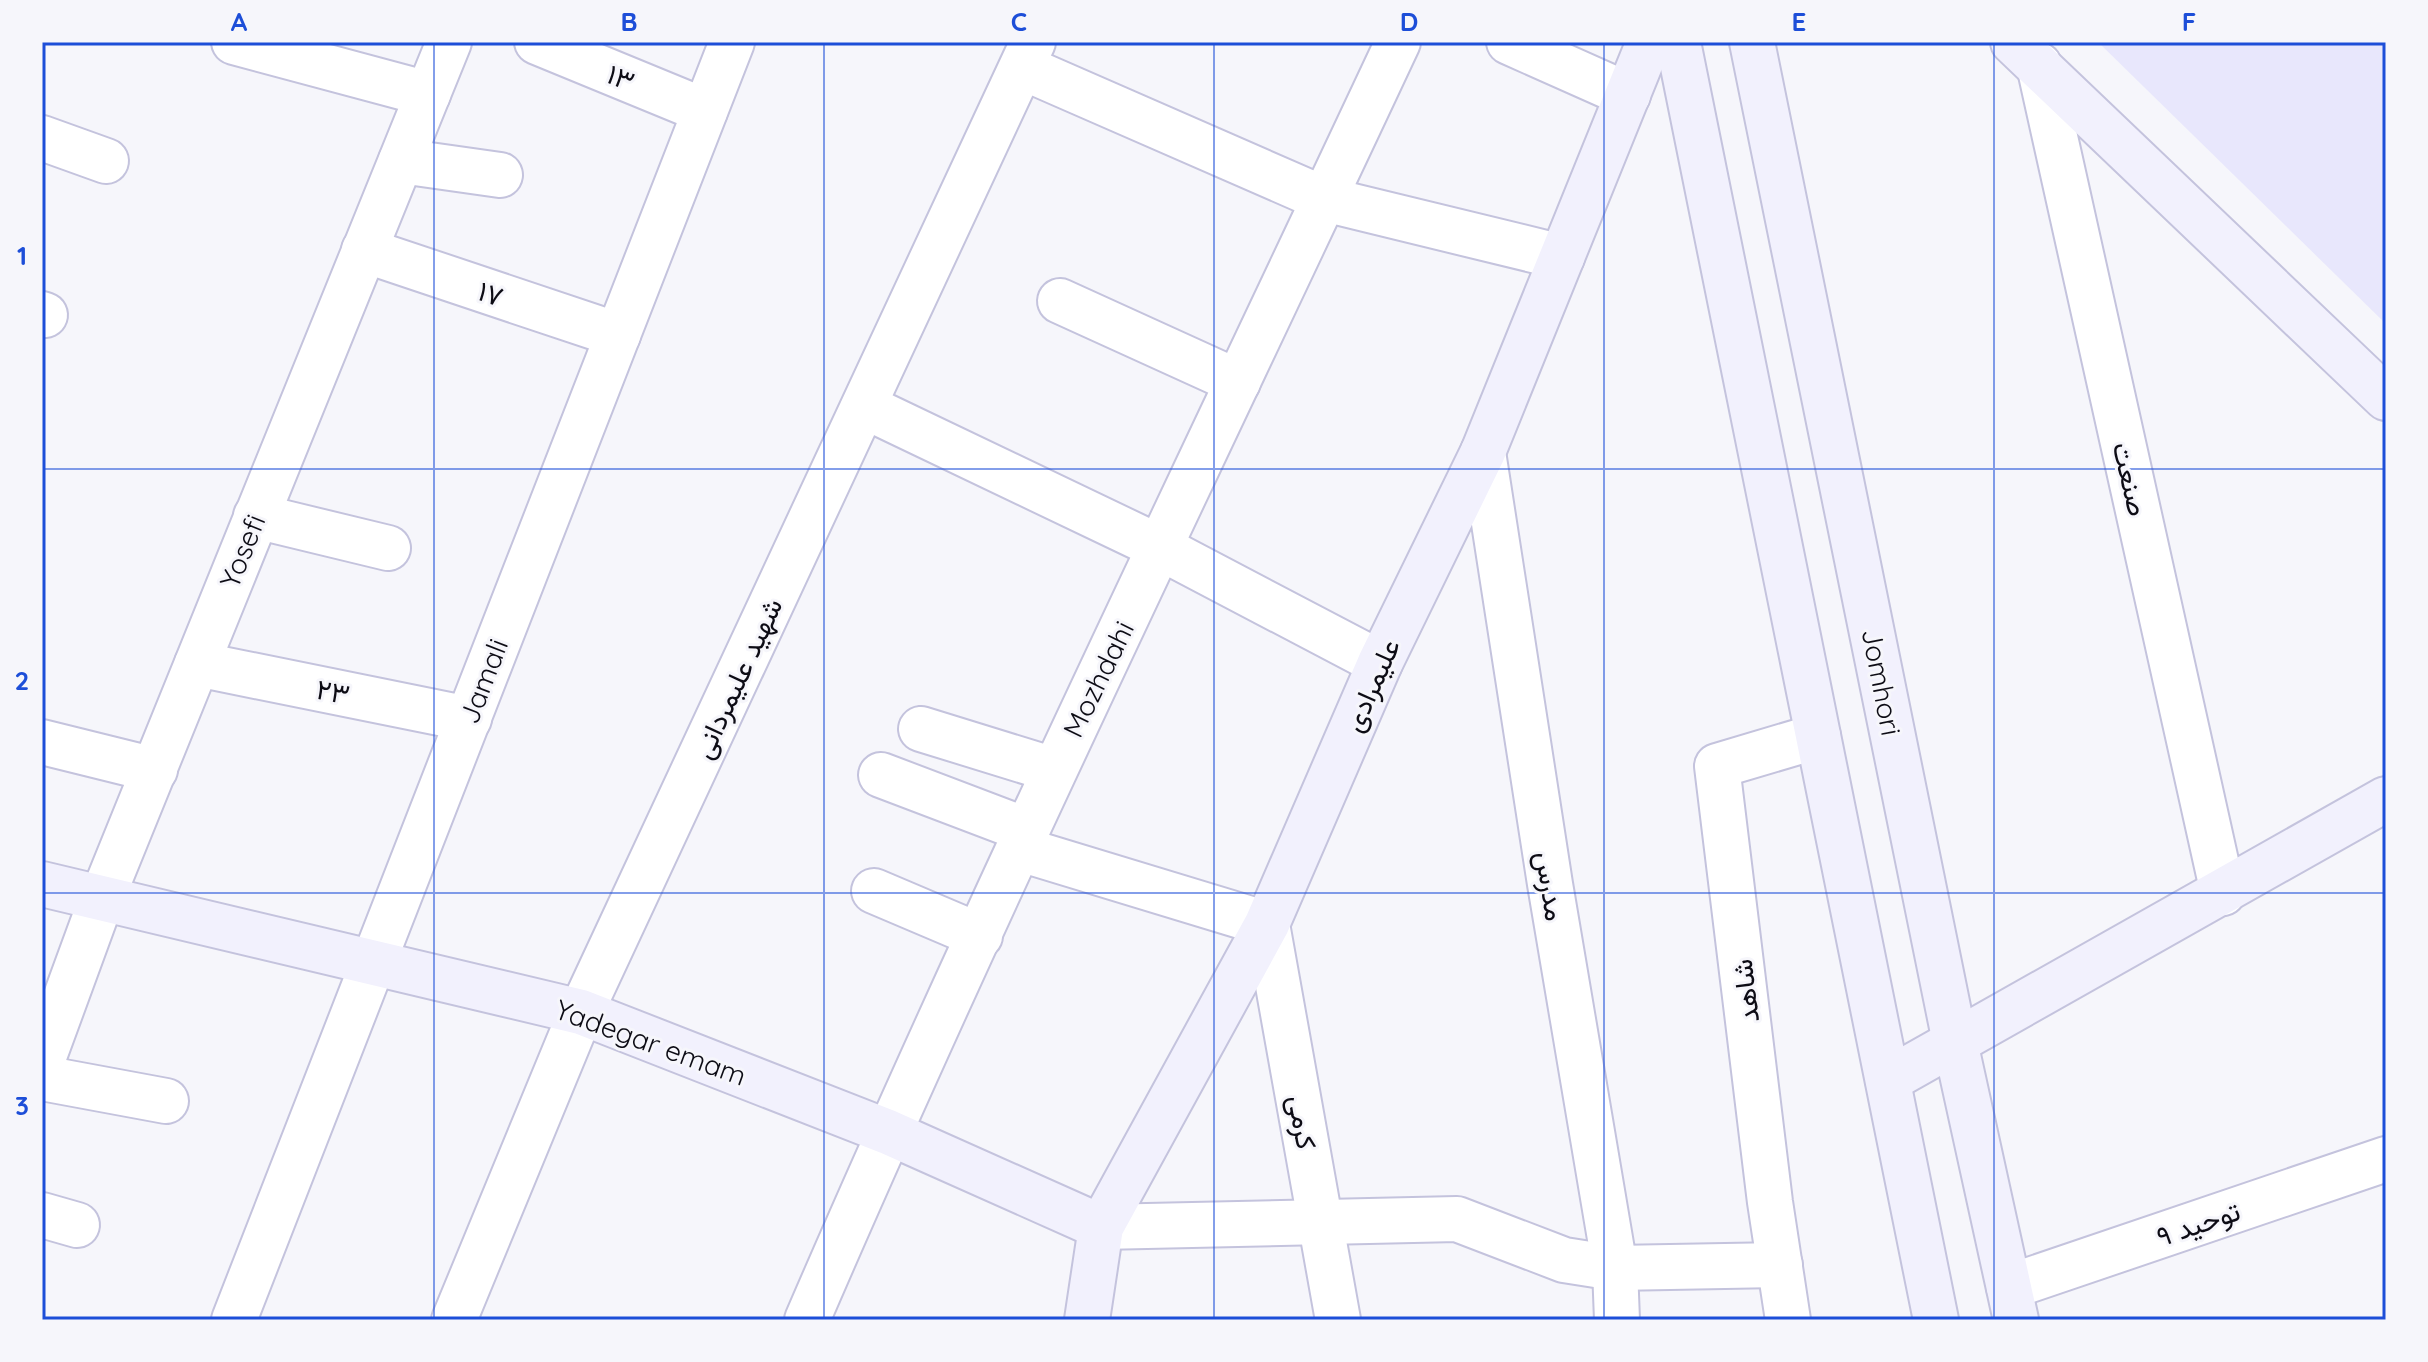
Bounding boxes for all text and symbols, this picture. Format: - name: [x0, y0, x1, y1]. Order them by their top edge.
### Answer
- text: A: [231, 5, 248, 38]
- text: B: [620, 5, 638, 38]
- text: C: [1011, 5, 1027, 38]
- text: D: [1400, 5, 1418, 38]
- text: E: [1792, 5, 1806, 38]
- text: F: [2182, 5, 2196, 38]
- street label: ۱۳: [602, 56, 640, 98]
- text: 1: [17, 239, 27, 272]
- street label: ۱۷: [474, 273, 508, 313]
- street label: صنعت: [2106, 439, 2156, 519]
- street label: Yosefi: [211, 509, 273, 593]
- street label: شهید علیمردانی: [685, 592, 790, 764]
- street label: Mozhdahi: [1055, 615, 1141, 743]
- street label: Jomhori: [1855, 626, 1909, 738]
- street label: علیمرادی: [1335, 633, 1408, 737]
- street label: Jamali: [451, 634, 515, 728]
- text: 2: [15, 664, 29, 697]
- street label: ۲۳: [313, 671, 353, 711]
- street label: مدرس: [1527, 849, 1574, 924]
- street label: شاهد: [1724, 957, 1766, 1025]
- street label: Yadegar emam: [551, 991, 751, 1093]
- text: 3: [15, 1089, 29, 1122]
- street label: کرمی: [1280, 1092, 1325, 1152]
- street label: توحید ۹: [2152, 1192, 2245, 1254]

